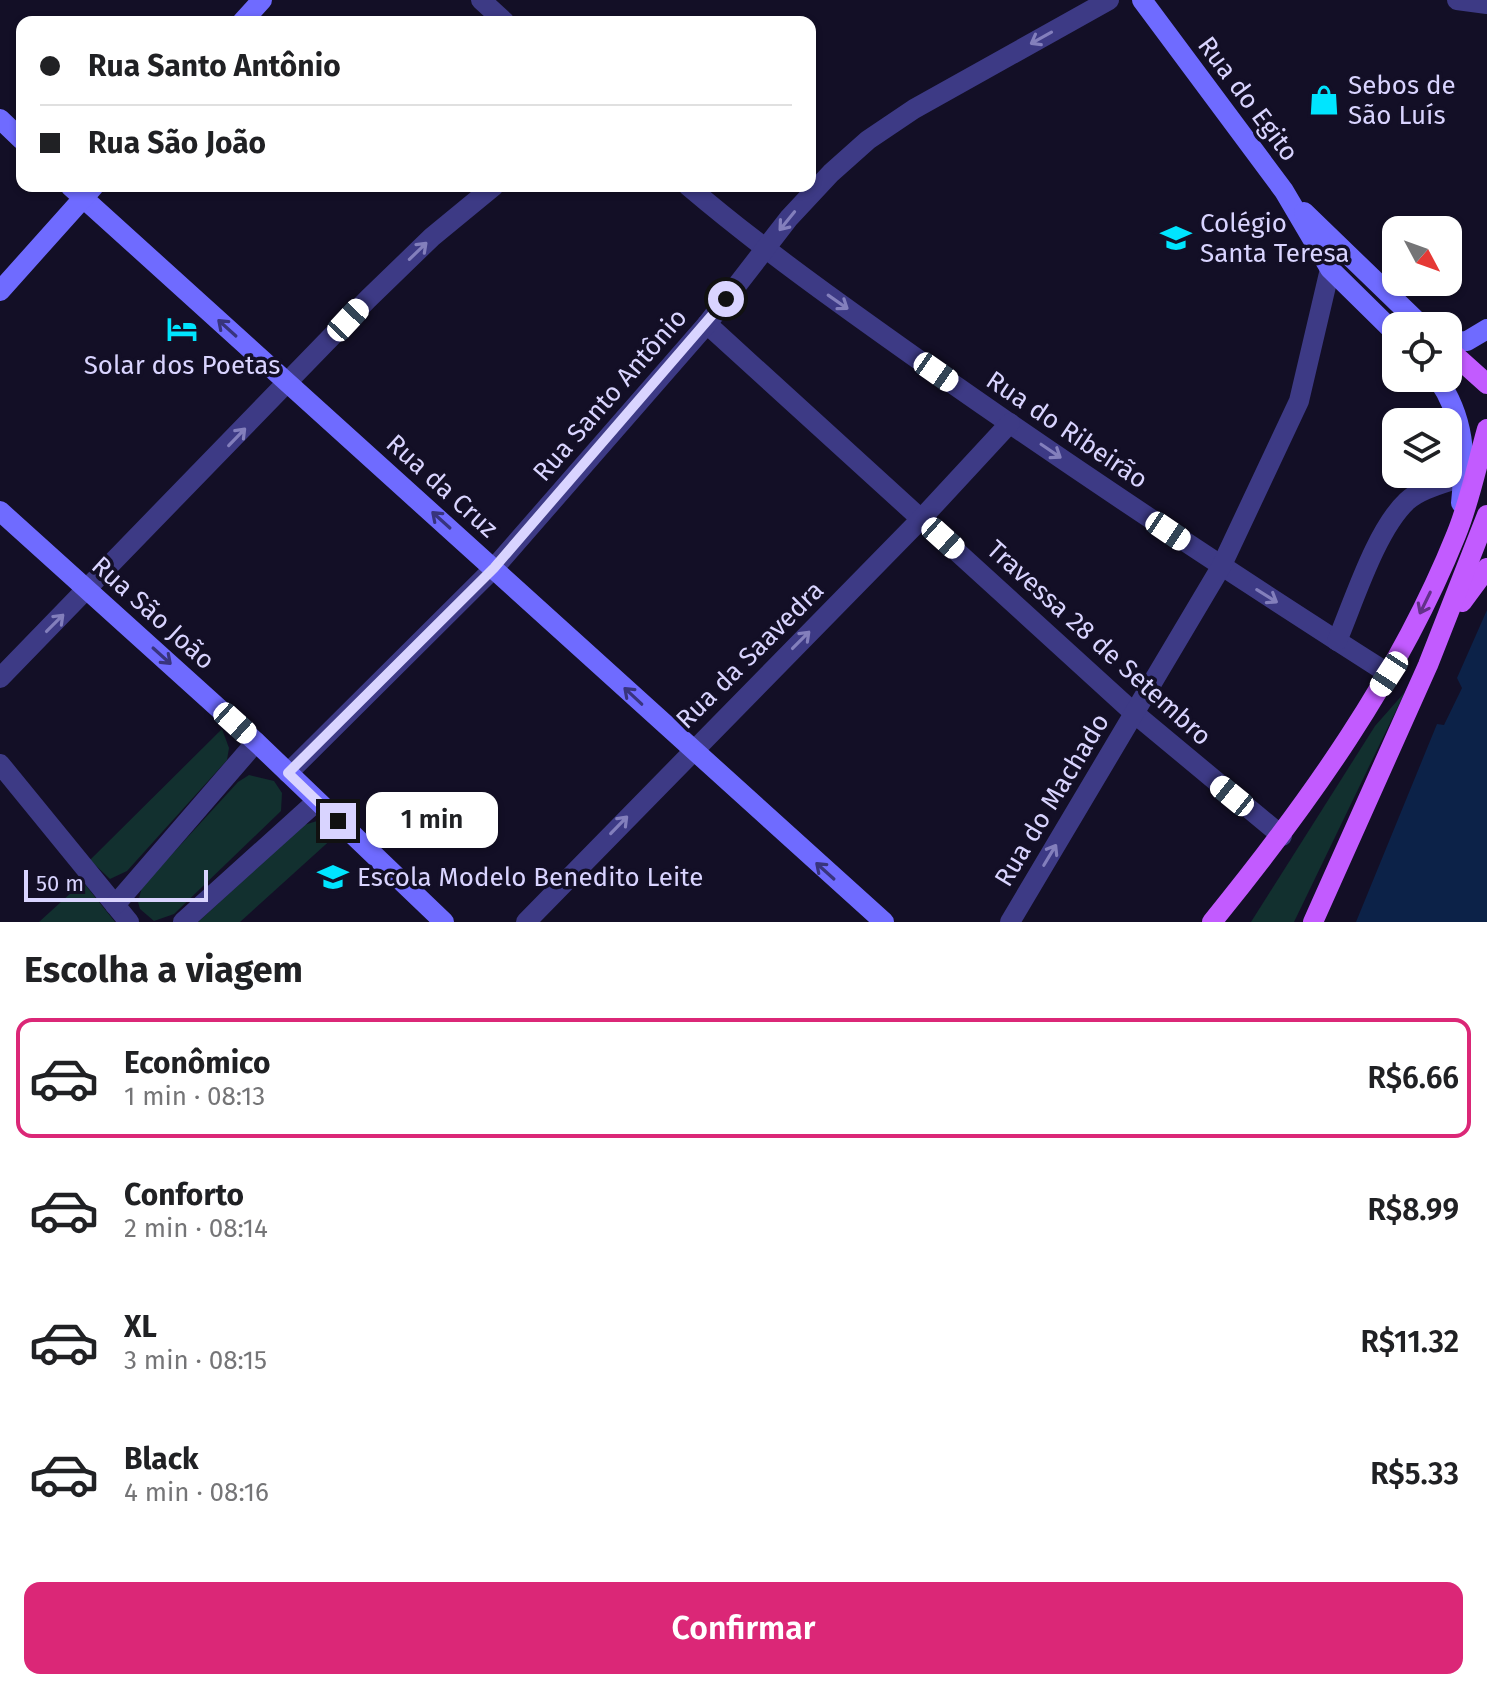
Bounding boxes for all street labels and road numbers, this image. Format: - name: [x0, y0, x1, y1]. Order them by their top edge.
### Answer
- street label: Rua do Egito: [1191, 31, 1305, 167]
- street label: Rua Santo Antônio: [527, 302, 693, 488]
- street label: Rua do Ribeirão: [980, 365, 1154, 495]
- street label: Rua da Cruz: [380, 428, 504, 544]
- street label: Travessa 28 de Setembro: [980, 534, 1218, 752]
- street label: Rua São João: [85, 550, 221, 676]
- street label: Rua da Saavedra: [670, 575, 830, 735]
- street label: Rua do Machado: [988, 708, 1116, 892]

